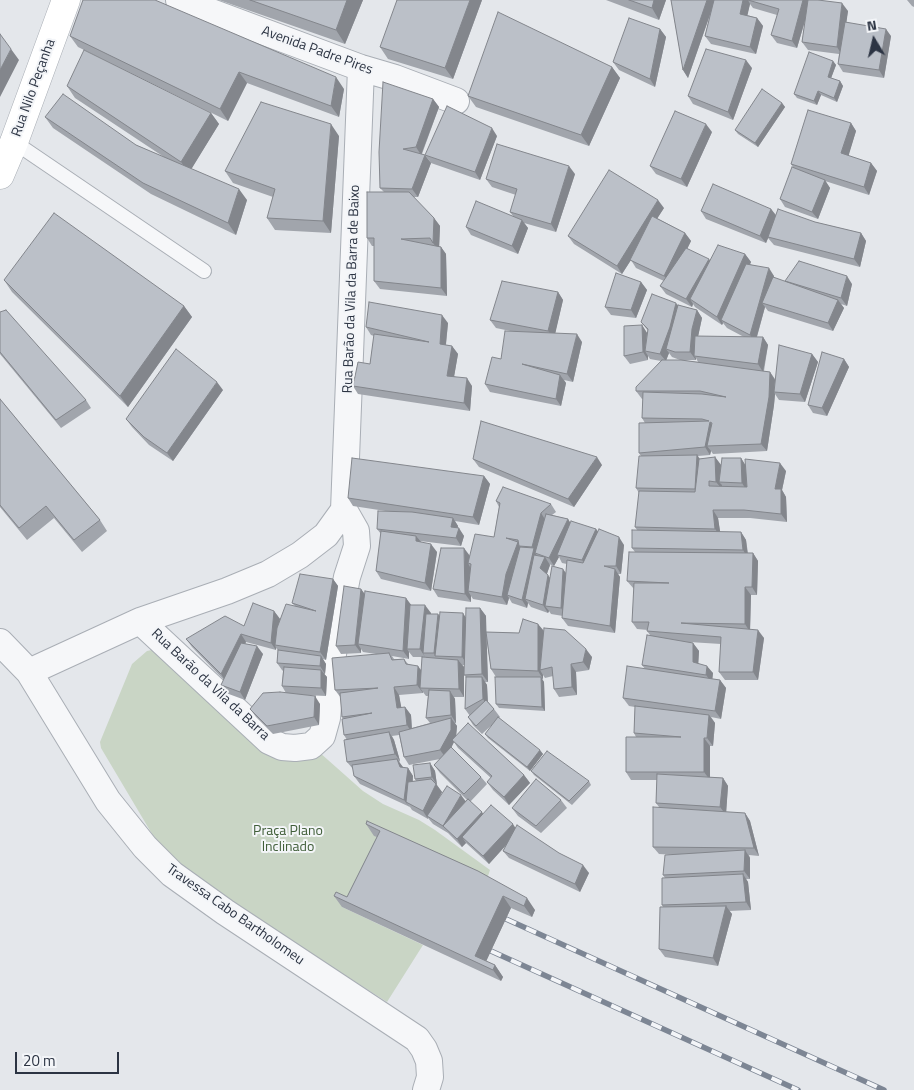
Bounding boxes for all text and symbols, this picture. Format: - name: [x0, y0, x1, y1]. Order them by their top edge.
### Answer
- text: N: [865, 14, 878, 36]
- north arrow: [849, 15, 899, 65]
- street label: Avenida Padre Pires: [259, 23, 375, 79]
- street label: Rua Nilo Peçanha: [9, 37, 59, 139]
- street label: Rua Barão da Vila da Barra de Baixo: [340, 184, 364, 394]
- street label: Rua Barão da Vila da Barra: [147, 626, 273, 744]
- park label: Praça Plano Inclinado: [253, 824, 323, 856]
- street label: Travessa Cabo Bartholomeu: [163, 861, 307, 969]
- scale bar: [18, 1042, 121, 1074]
- text: 20 m: [23, 1049, 56, 1072]

